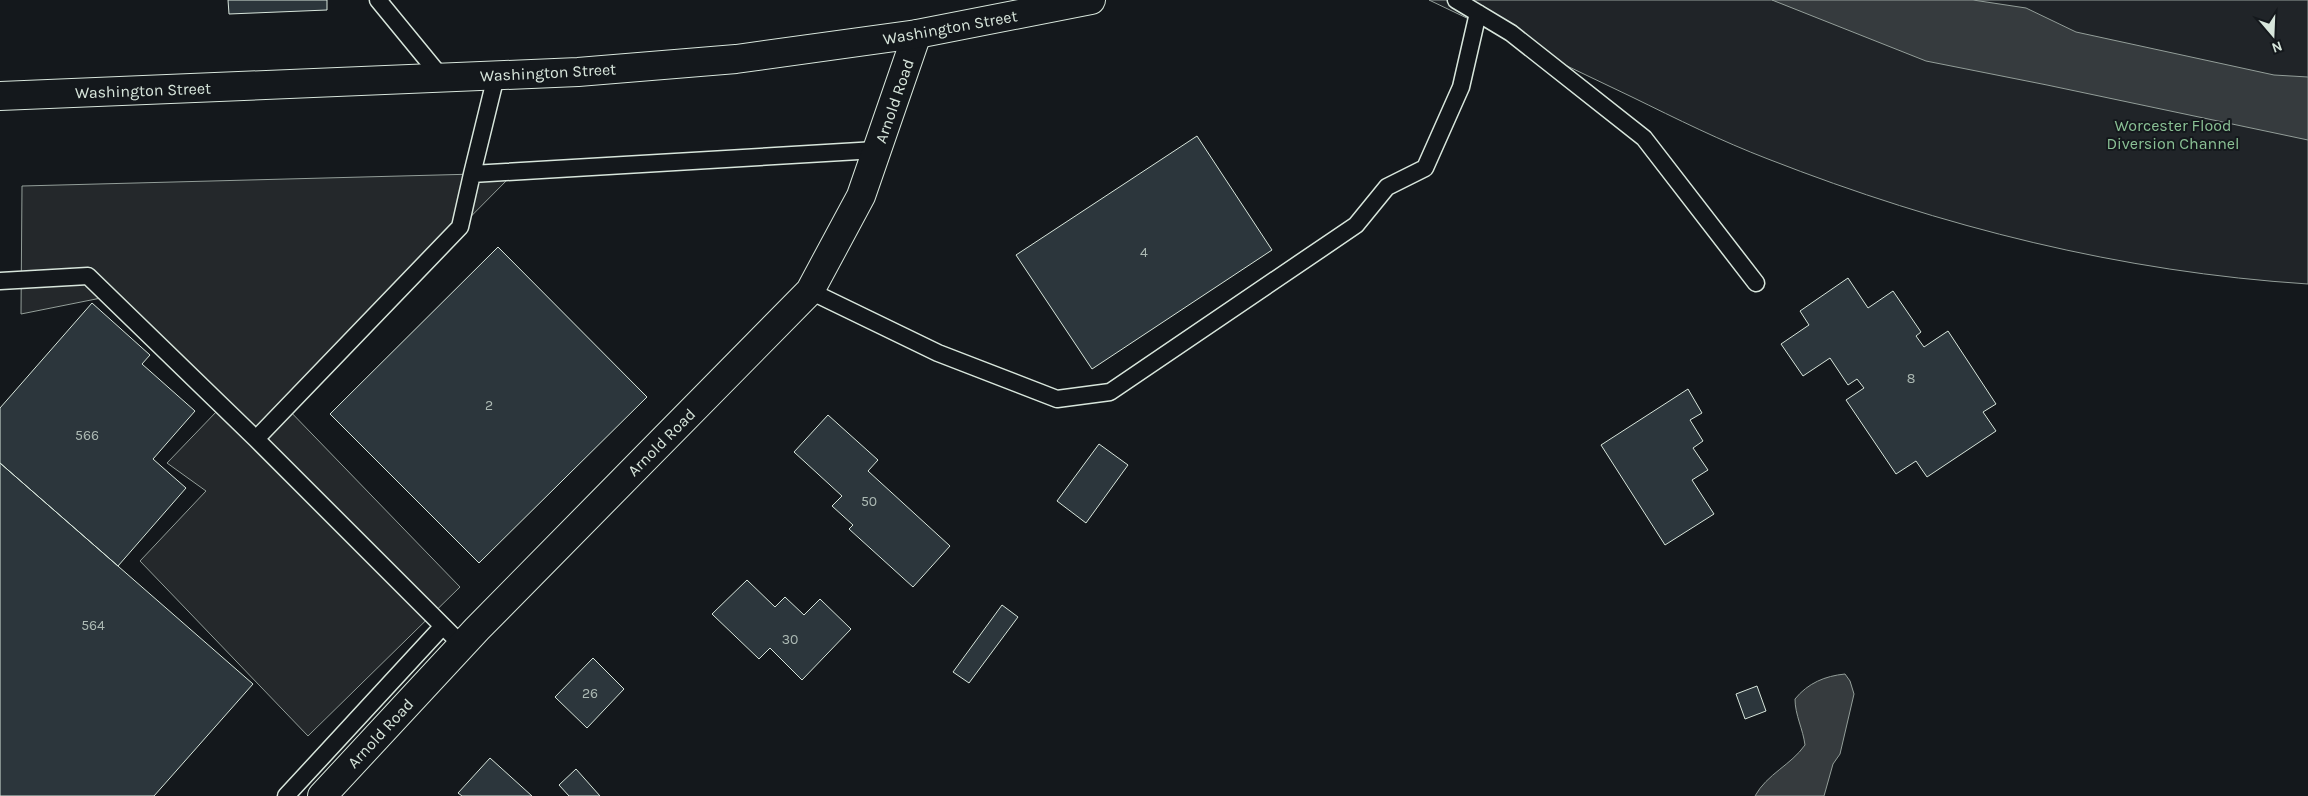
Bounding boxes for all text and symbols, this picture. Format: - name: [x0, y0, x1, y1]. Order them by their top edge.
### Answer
- street label: Washington Street: [881, 6, 1019, 49]
- north arrow: [2248, 10, 2298, 60]
- text: N: [2270, 37, 2285, 56]
- street label: Arnold Road: [871, 56, 918, 146]
- street label: Washington Street: [479, 59, 617, 86]
- street label: Washington Street: [75, 79, 211, 102]
- park label: Worcester Flood Diversion Channel: [2106, 116, 2240, 153]
- house number: 4: [1140, 244, 1148, 261]
- house number: 8: [1907, 370, 1915, 387]
- house number: 2: [485, 397, 493, 414]
- street label: Arnold Road: [624, 405, 699, 480]
- house number: 566: [75, 427, 99, 444]
- house number: 50: [861, 493, 877, 510]
- house number: 564: [81, 617, 105, 634]
- house number: 30: [782, 631, 798, 648]
- house number: 26: [582, 685, 598, 702]
- street label: Arnold Road: [343, 695, 417, 772]

